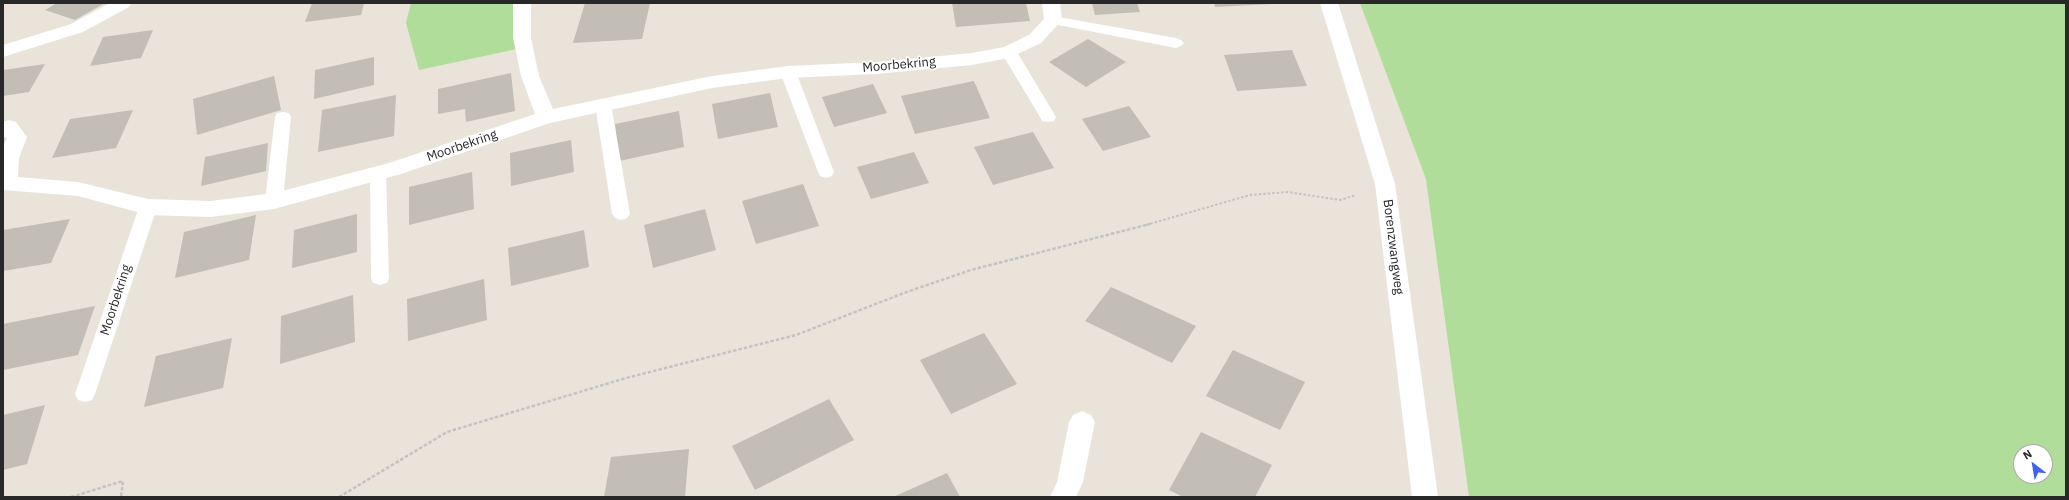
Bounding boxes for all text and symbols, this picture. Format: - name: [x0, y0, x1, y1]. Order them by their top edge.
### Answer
- street label: Moorbekring: [862, 54, 936, 76]
- street label: Moorbekring: [425, 127, 499, 165]
- street label: Borenzwangweg: [1379, 198, 1407, 296]
- street label: Moorbekring: [97, 263, 135, 337]
- north arrow: [2013, 444, 2053, 484]
- text: N: [2020, 447, 2034, 463]

